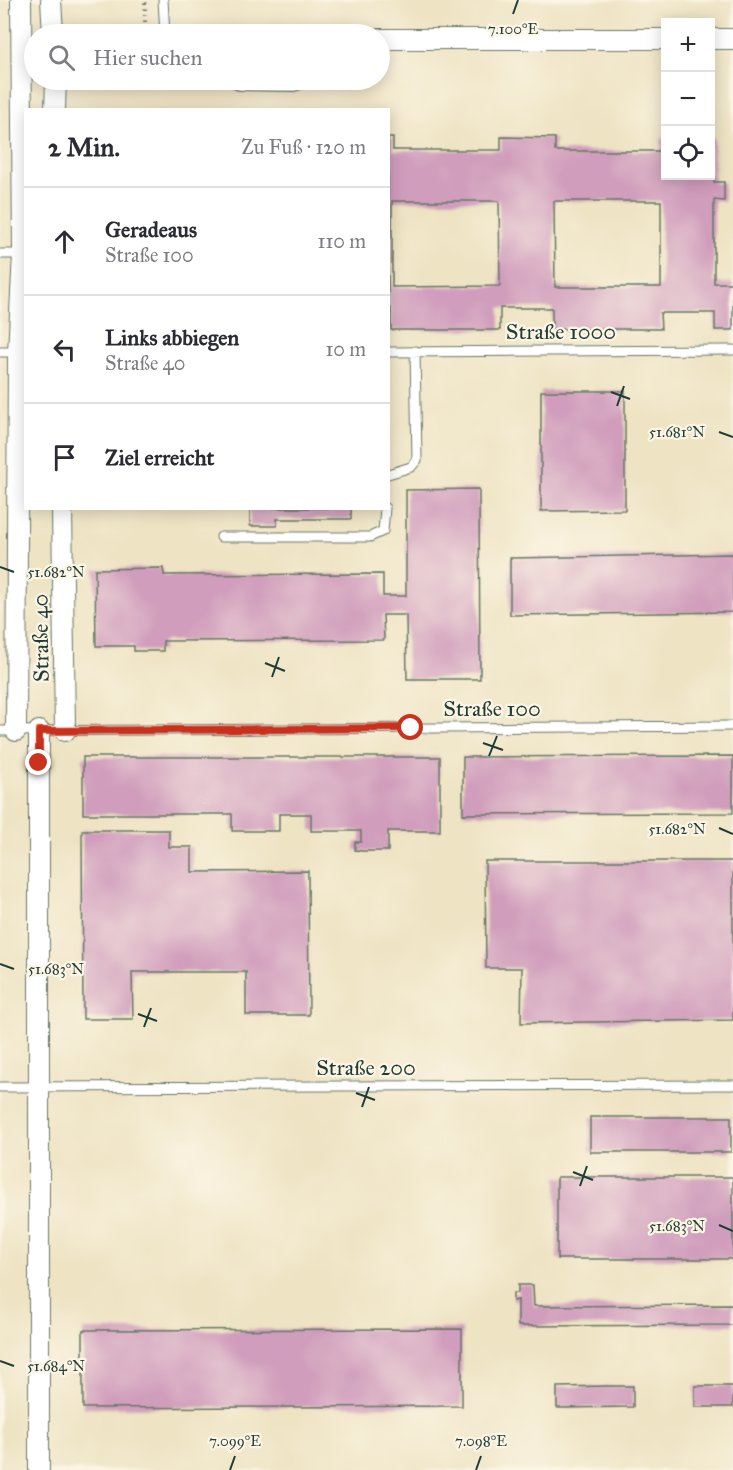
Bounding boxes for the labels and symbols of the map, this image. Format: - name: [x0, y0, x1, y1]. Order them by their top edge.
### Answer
- text: 7.100°E: [488, 20, 538, 38]
- street label: Straße 1000: [506, 318, 616, 345]
- text: 51.681°N: [649, 423, 705, 441]
- text: 51.682°N: [27, 563, 85, 581]
- street label: Straße 40: [26, 594, 55, 682]
- street label: Straße 100: [443, 695, 541, 722]
- route start: [397, 714, 423, 740]
- route end: [25, 749, 51, 775]
- text: 51.682°N: [648, 820, 706, 838]
- text: 51.683°N: [28, 960, 84, 978]
- street label: Straße 200: [316, 1054, 416, 1081]
- text: 51.683°N: [649, 1217, 705, 1235]
- text: 51.684°N: [27, 1357, 85, 1375]
- text: 7.099°E: [209, 1432, 261, 1450]
- text: 7.098°E: [455, 1432, 507, 1450]

